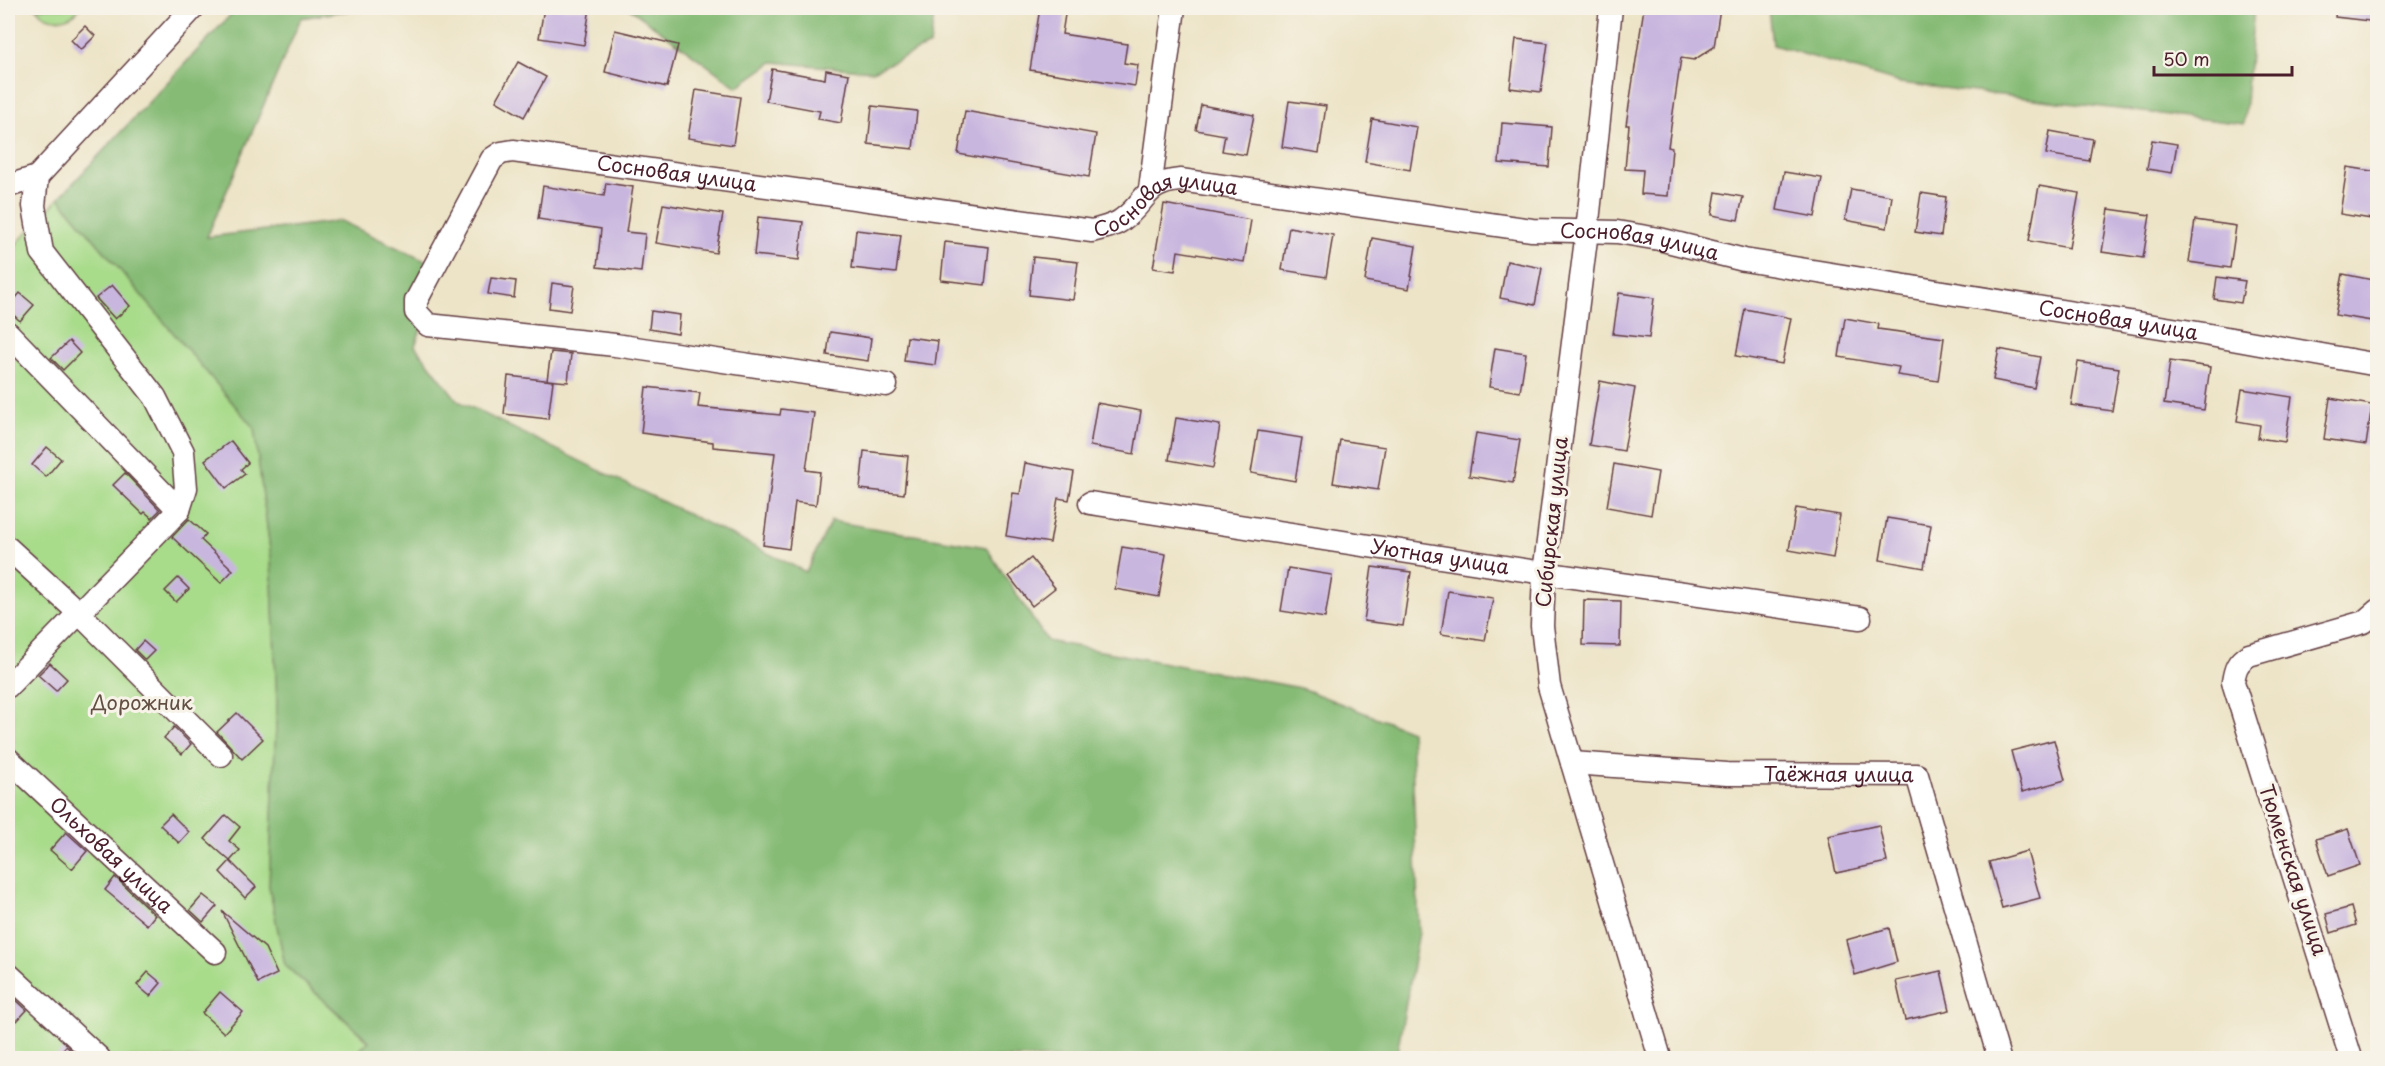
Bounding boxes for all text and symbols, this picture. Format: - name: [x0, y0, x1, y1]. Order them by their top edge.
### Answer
- scale bar: [2154, 39, 2292, 77]
- text: 50 m: [2163, 45, 2210, 72]
- street label: Сосновая улица: [595, 147, 759, 199]
- street label: Сосновая улица: [1090, 164, 1240, 244]
- street label: Сосновая улица: [1560, 215, 1723, 267]
- street label: Сосновая улица: [2037, 292, 2201, 347]
- street label: Сибирская улица: [1527, 435, 1575, 609]
- street label: Уютная улица: [1369, 530, 1512, 581]
- park label: Дорожник: [90, 687, 193, 717]
- street label: Таёжная улица: [1763, 758, 1914, 789]
- street label: Тюменская улица: [2252, 780, 2336, 960]
- street label: Ольховая улица: [43, 789, 181, 920]

